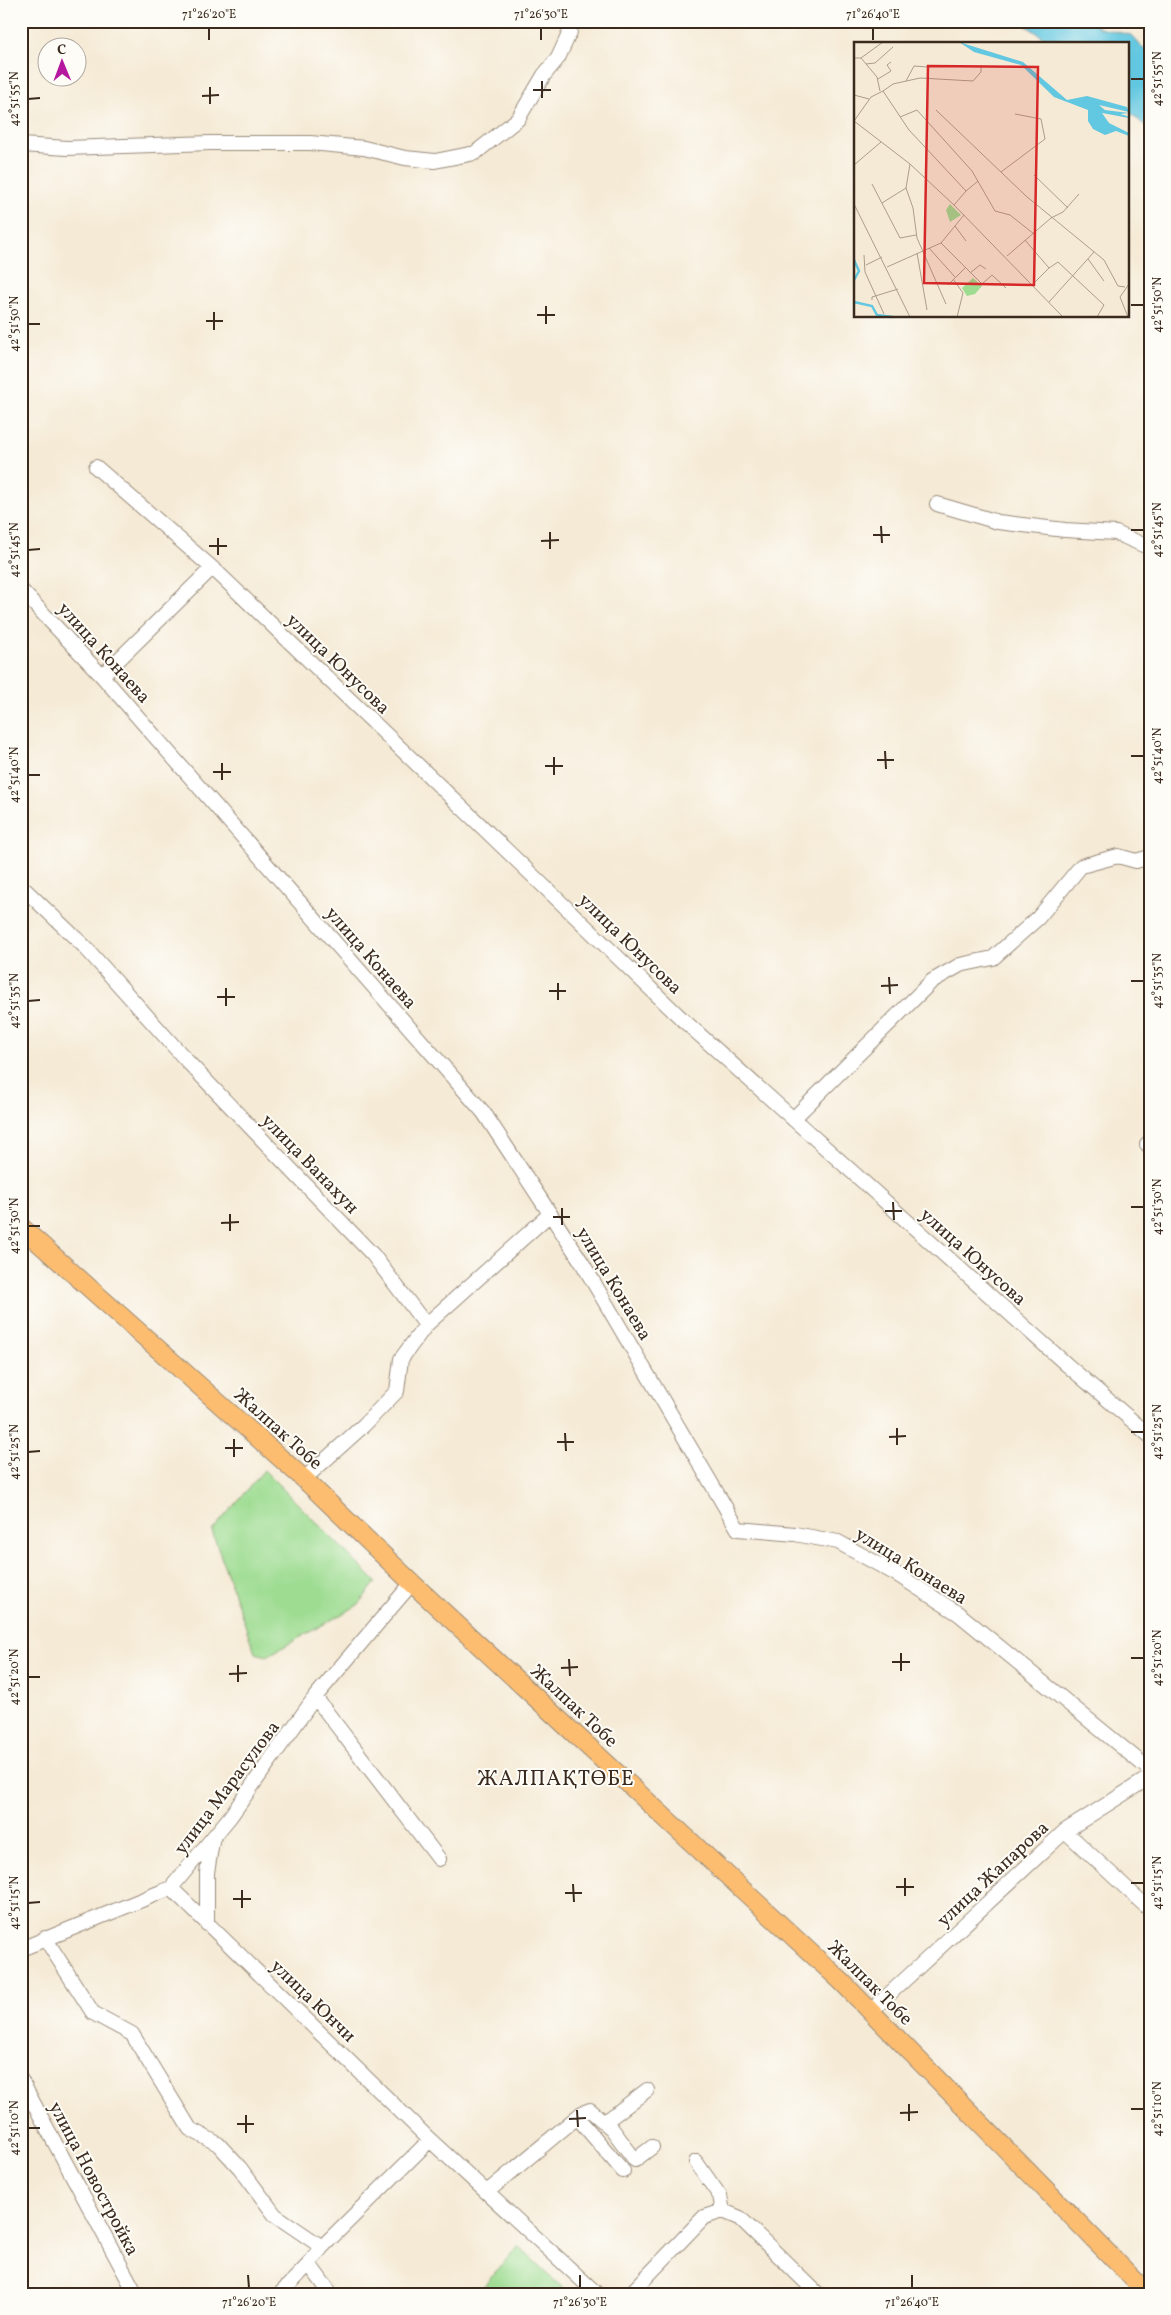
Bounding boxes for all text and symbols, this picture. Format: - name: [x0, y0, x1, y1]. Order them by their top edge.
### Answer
- text: 71°26'20"E: [182, 7, 236, 23]
- text: 71°26'30"E: [514, 7, 568, 23]
- text: 71°26'40"E: [846, 7, 900, 23]
- north arrow: [38, 38, 88, 88]
- text: С: [57, 41, 66, 60]
- inset map: [854, 42, 1128, 318]
- text: 42°51'55"N: [1150, 51, 1166, 107]
- text: 42°51'55"N: [7, 71, 23, 127]
- text: 42°51'50"N: [1150, 277, 1166, 333]
- text: 42°51'50"N: [7, 296, 23, 352]
- text: 42°51'45"N: [1150, 502, 1166, 558]
- text: 42°51'45"N: [7, 522, 23, 578]
- street label: улица Конаева: [51, 597, 156, 710]
- street label: улица Юнусова: [280, 608, 395, 721]
- text: 42°51'40"N: [1150, 728, 1166, 784]
- text: 42°51'40"N: [7, 747, 23, 803]
- street label: улица Юнусова: [572, 888, 687, 1001]
- street label: улица Конаева: [319, 901, 422, 1015]
- text: 42°51'35"N: [1150, 953, 1166, 1009]
- text: 42°51'35"N: [7, 973, 23, 1029]
- street label: улица Ванахун: [255, 1108, 364, 1220]
- text: 42°51'30"N: [1150, 1179, 1166, 1235]
- text: 42°51'30"N: [7, 1198, 23, 1254]
- street label: улица Юнусова: [914, 1203, 1032, 1312]
- street label: улица Конаева: [569, 1222, 657, 1346]
- street label: Жалпак Тобе: [228, 1383, 328, 1476]
- text: 42°51'25"N: [1150, 1404, 1166, 1460]
- text: 42°51'25"N: [7, 1424, 23, 1480]
- street label: улица Конаева: [850, 1522, 972, 1612]
- text: 42°51'20"N: [1150, 1629, 1166, 1686]
- text: 42°51'20"N: [7, 1648, 23, 1705]
- street label: Жалпак Тобе: [524, 1659, 623, 1754]
- street label: улица Марасулова: [169, 1716, 287, 1860]
- district label: ЖАЛПАҚТӨБЕ: [477, 1765, 635, 1794]
- street label: улица Жапарова: [932, 1816, 1055, 1933]
- text: 42°51'15"N: [1150, 1856, 1166, 1910]
- text: 42°51'15"N: [7, 1876, 23, 1930]
- street label: Жалпак Тобе: [821, 1935, 918, 2032]
- street label: улица Юнчи: [264, 1954, 361, 2049]
- text: 42°51'10"N: [1150, 2081, 1166, 2137]
- street label: улица Новостройка: [42, 2097, 145, 2261]
- text: 42°51'10"N: [7, 2100, 23, 2156]
- text: 71°26'20"E: [222, 2295, 276, 2311]
- text: 71°26'30"E: [553, 2295, 607, 2311]
- text: 71°26'40"E: [885, 2295, 939, 2311]

